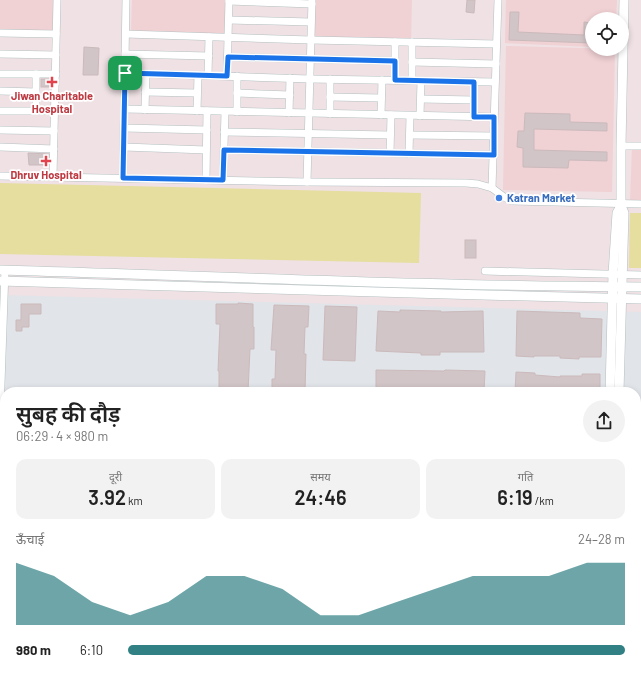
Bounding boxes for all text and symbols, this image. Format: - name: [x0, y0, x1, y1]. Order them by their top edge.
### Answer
- map controls: [585, 12, 629, 56]
- button: locate: [585, 12, 629, 56]
- pin: [108, 56, 142, 90]
- icon: arrive: [114, 62, 136, 84]
- marker: Jiwan Charitable Hospital: [46, 76, 58, 88]
- place label: Jiwan Charitable Hospital: [11, 89, 93, 115]
- marker: Dhruv Hospital: [40, 155, 52, 167]
- place label: Dhruv Hospital: [10, 168, 82, 181]
- place label: Katran Market: [507, 191, 575, 204]
- marker: Katran Market: [494, 193, 504, 203]
- text: सुबह की दौड़: [16, 400, 120, 426]
- button: share: [583, 400, 625, 442]
- text: 06:29 · 4 × 980 m: [16, 428, 108, 444]
- text: दूरी: [109, 470, 122, 483]
- text: समय: [310, 470, 331, 483]
- text: गति: [518, 470, 533, 483]
- text: 3.92: [88, 485, 126, 509]
- text: 24:46: [294, 485, 347, 509]
- text: 6:19: [497, 485, 533, 509]
- text: km: [126, 494, 143, 507]
- text: /km: [533, 494, 554, 507]
- text: ऊँचाई: [16, 531, 44, 547]
- text: 24–28 m: [578, 531, 625, 547]
- text: 980 m: [16, 642, 51, 658]
- text: 6:10: [80, 642, 103, 658]

